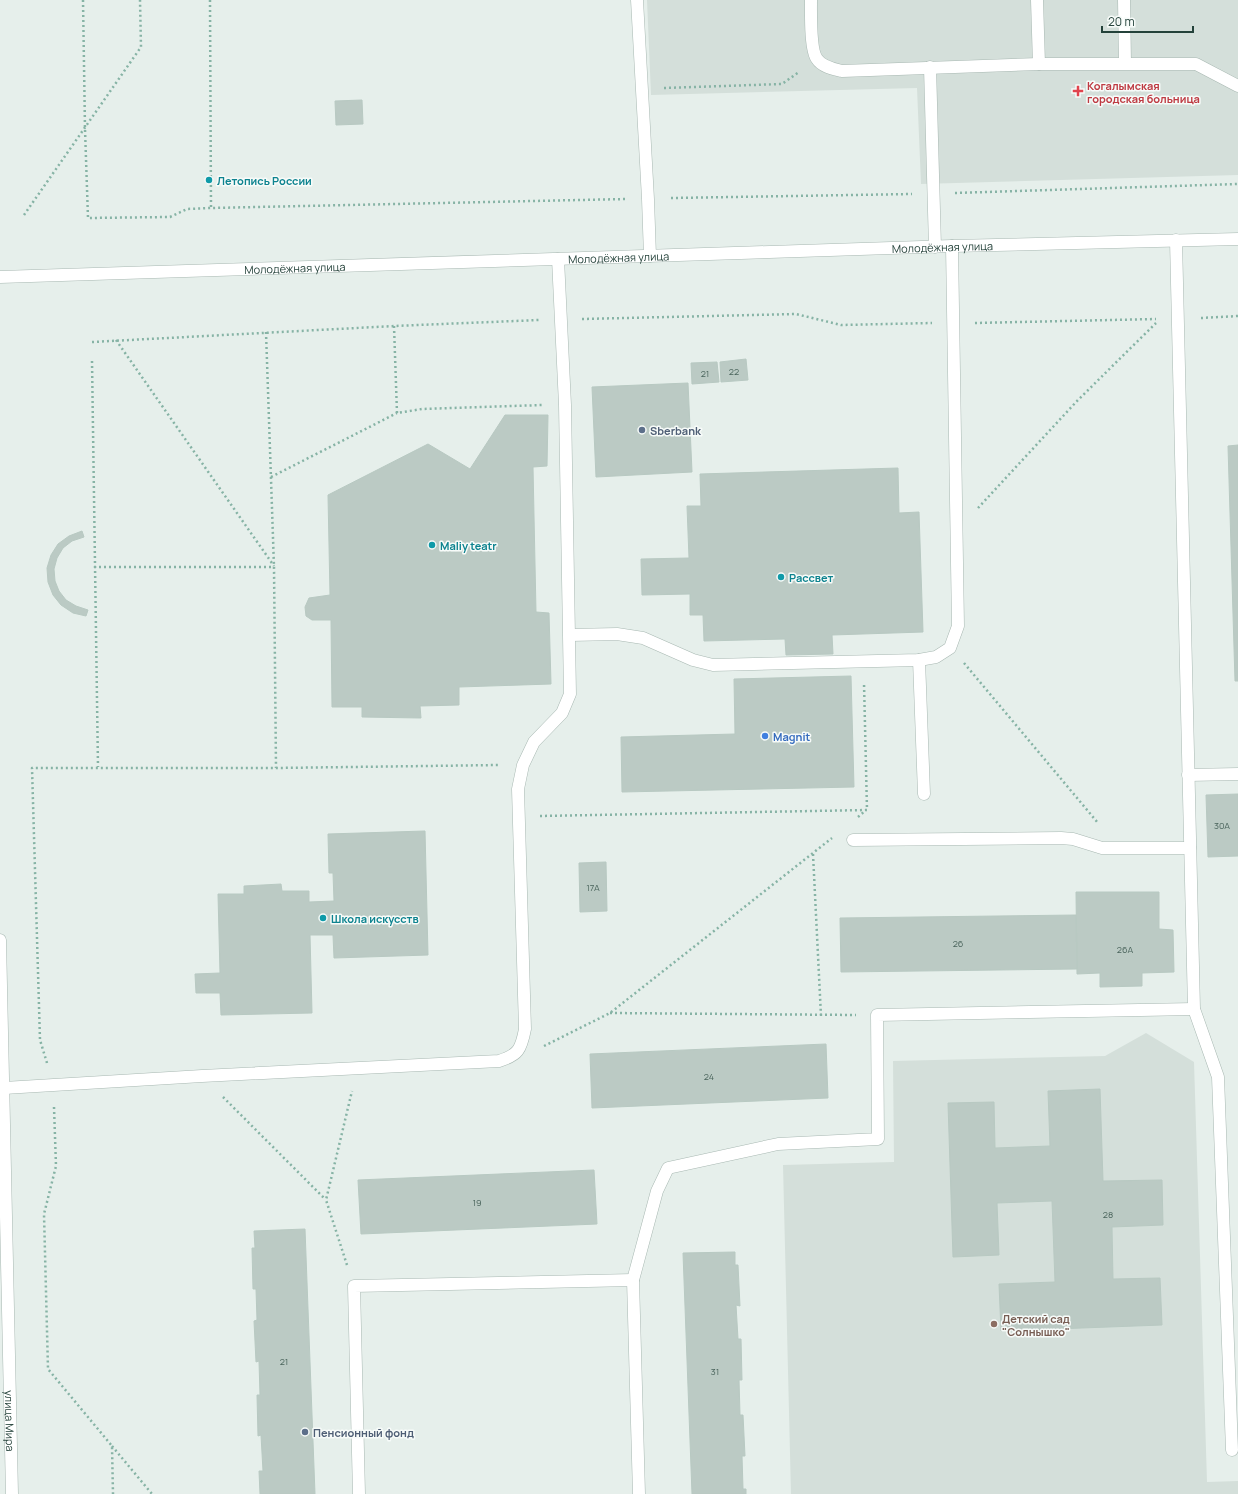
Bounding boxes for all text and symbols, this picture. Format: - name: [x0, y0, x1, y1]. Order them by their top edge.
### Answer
- scale bar: [1102, 8, 1193, 34]
- text: 20 m: [1108, 13, 1135, 30]
- place label: Когалымская городская больница: [1087, 78, 1200, 106]
- marker: Когалымская городская больница: [1072, 85, 1084, 97]
- place label: Летопись России: [217, 173, 312, 188]
- marker: Летопись России: [204, 175, 214, 185]
- street label: Молодёжная улица: [892, 237, 993, 255]
- street label: Молодёжная улица: [568, 248, 669, 266]
- street label: Молодёжная улица: [244, 258, 346, 277]
- house number: 22: [729, 365, 739, 378]
- house number: 21: [701, 367, 709, 380]
- place label: Sberbank: [650, 423, 702, 438]
- marker: Sberbank: [637, 425, 647, 435]
- place label: Maliy teatr: [440, 538, 497, 553]
- marker: Maliy teatr: [427, 540, 437, 550]
- place label: Рассвет: [789, 570, 833, 585]
- marker: Рассвет: [776, 572, 786, 582]
- place label: Magnit: [773, 729, 810, 744]
- marker: Magnit: [760, 731, 770, 741]
- house number: 30А: [1214, 819, 1230, 832]
- house number: 17А: [586, 881, 600, 894]
- place label: Школа искусств: [331, 911, 419, 926]
- marker: Школа искусств: [318, 913, 328, 923]
- house number: 26: [953, 937, 964, 950]
- house number: 26А: [1117, 943, 1134, 956]
- house number: 24: [704, 1070, 714, 1083]
- house number: 19: [472, 1196, 482, 1209]
- house number: 28: [1103, 1208, 1113, 1221]
- place label: Детский сад "Солнышко": [1002, 1311, 1070, 1339]
- marker: Детский сад "Солнышко": [989, 1319, 999, 1329]
- house number: 21: [280, 1355, 288, 1368]
- house number: 31: [711, 1365, 719, 1378]
- street label: улица Мира: [2, 1390, 19, 1452]
- place label: Пенсионный фонд: [313, 1425, 414, 1440]
- marker: Пенсионный фонд: [300, 1427, 310, 1437]

